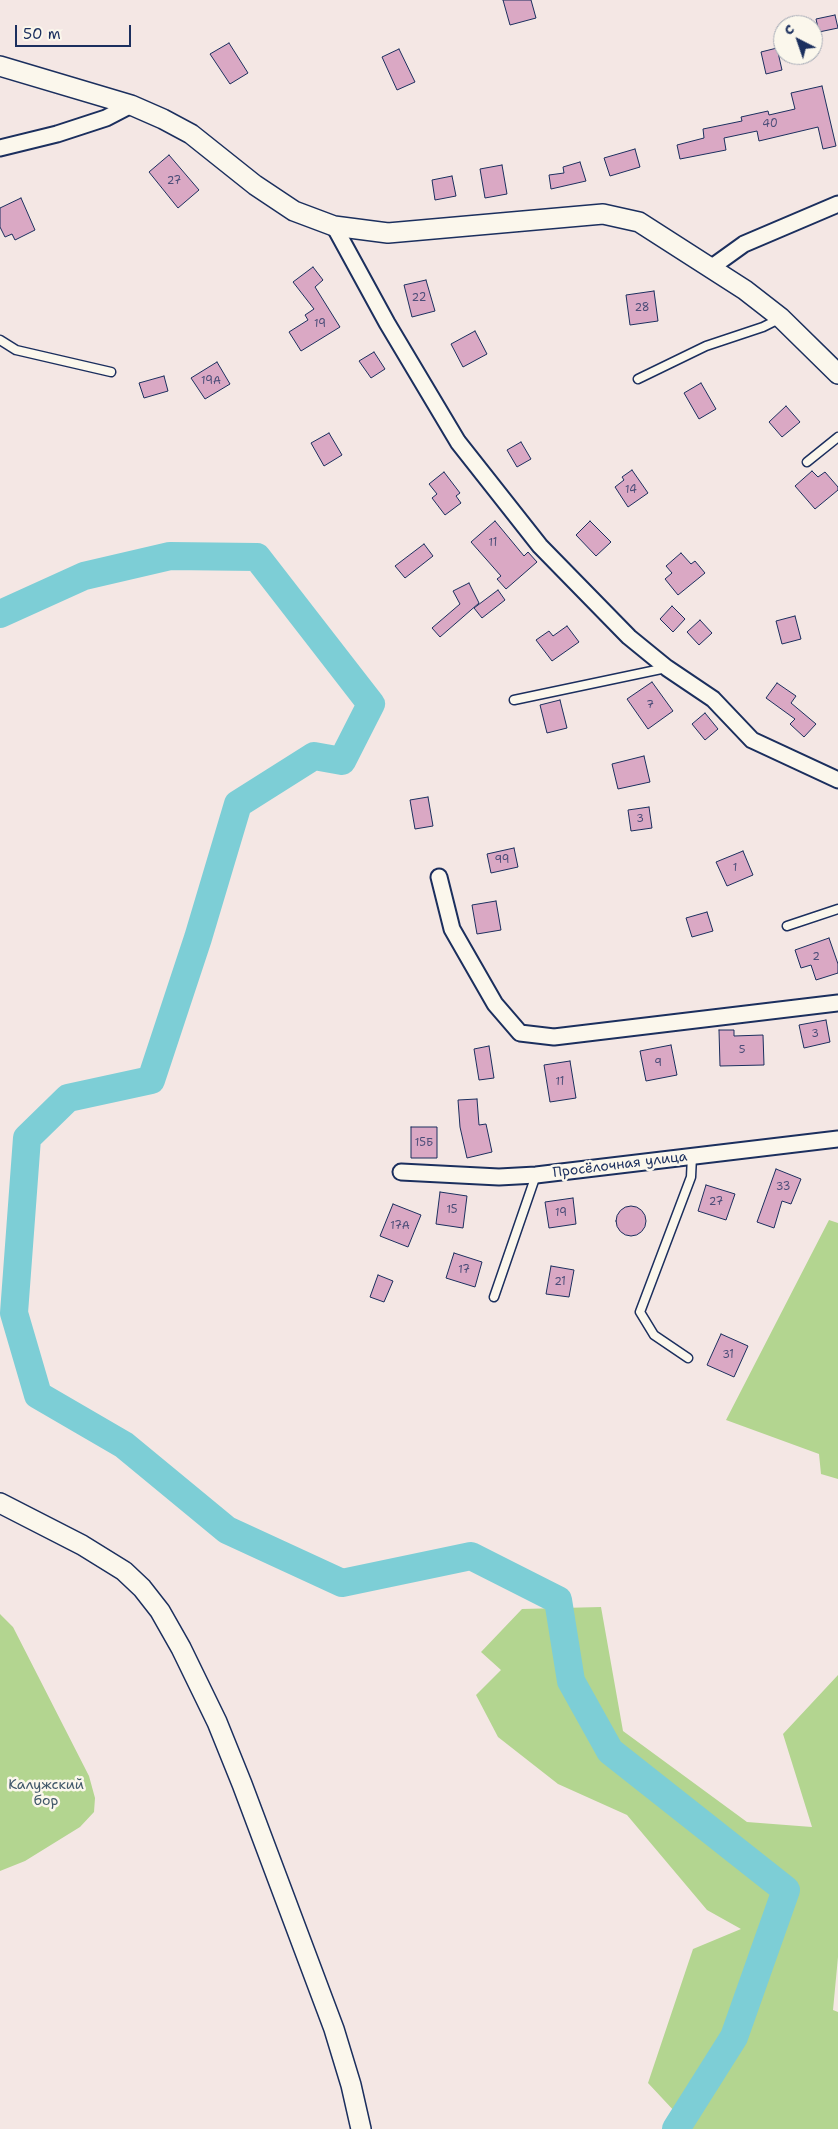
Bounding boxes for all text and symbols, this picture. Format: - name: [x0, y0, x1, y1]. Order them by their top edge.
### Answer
- scale bar: [18, 15, 134, 47]
- north arrow: [773, 15, 823, 65]
- text: С: [780, 20, 798, 39]
- text: 50 m: [23, 24, 61, 44]
- house number: 40: [762, 117, 778, 131]
- house number: 27: [167, 174, 181, 188]
- house number: 22: [412, 291, 426, 305]
- house number: 28: [634, 301, 650, 315]
- house number: 19: [314, 317, 326, 331]
- house number: 19А: [201, 374, 221, 388]
- house number: 14: [625, 483, 637, 497]
- house number: 11: [489, 536, 497, 550]
- house number: 7: [646, 698, 654, 712]
- house number: 3: [636, 812, 644, 826]
- house number: 99: [495, 853, 509, 867]
- house number: 1: [733, 861, 737, 875]
- house number: 2: [812, 950, 820, 964]
- house number: 3: [811, 1027, 819, 1041]
- house number: 5: [739, 1043, 745, 1057]
- house number: 9: [654, 1056, 662, 1070]
- house number: 11: [556, 1075, 564, 1089]
- house number: 15Б: [415, 1136, 433, 1150]
- street label: Просёлочная улица: [552, 1148, 688, 1182]
- house number: 33: [776, 1180, 790, 1194]
- house number: 27: [709, 1195, 723, 1209]
- house number: 15: [446, 1203, 458, 1217]
- house number: 19: [555, 1206, 567, 1220]
- house number: 17А: [390, 1219, 410, 1233]
- house number: 17: [458, 1263, 470, 1277]
- house number: 21: [554, 1275, 566, 1289]
- house number: 31: [722, 1348, 734, 1362]
- park label: Калужский бор: [8, 1777, 84, 1810]

